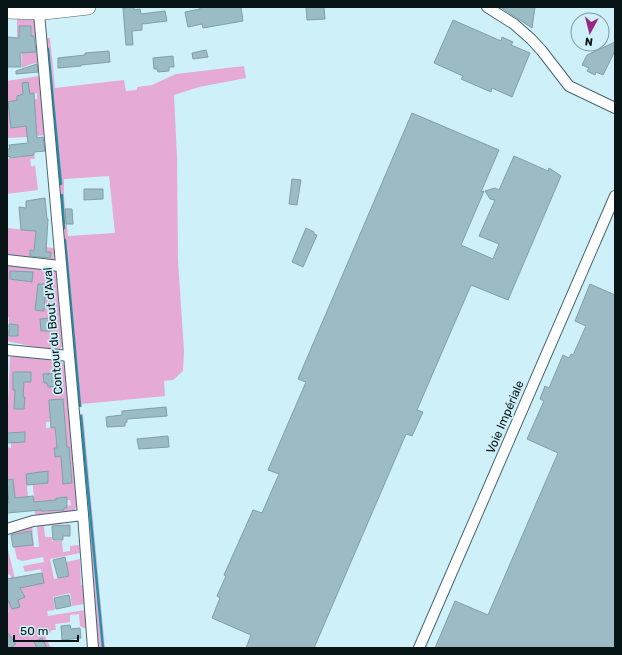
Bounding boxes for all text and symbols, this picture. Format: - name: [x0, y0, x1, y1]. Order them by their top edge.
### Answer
- north arrow: [570, 12, 610, 52]
- text: N: [584, 34, 594, 48]
- street label: Contour du Bout d'Aval: [40, 267, 66, 395]
- street label: Voie Impériale: [483, 378, 527, 456]
- scale bar: [14, 617, 78, 643]
- text: 50 m: [20, 624, 48, 638]

